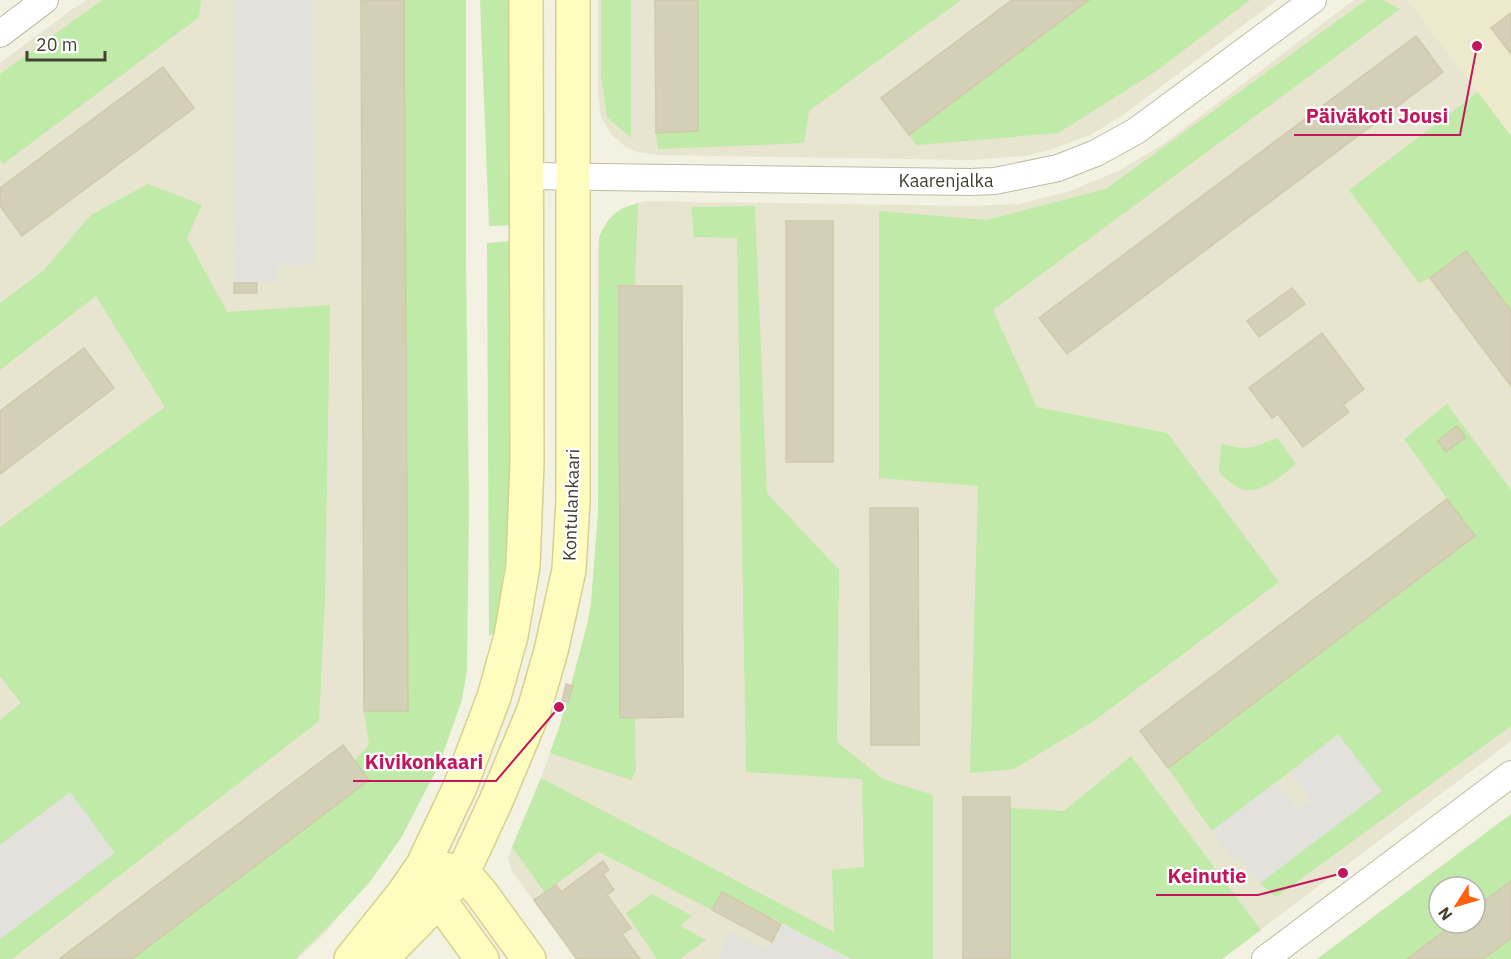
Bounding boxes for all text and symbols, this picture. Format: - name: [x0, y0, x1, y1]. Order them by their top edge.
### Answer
- scale bar: [27, 24, 105, 62]
- text: 20 m: [36, 33, 78, 56]
- callout: Päiväkoti Jousi: [1294, 97, 1460, 135]
- text: Päiväkoti Jousi: [1306, 102, 1448, 129]
- street label: Kaarenjalka: [898, 169, 994, 192]
- street label: Kontulankaari: [558, 449, 584, 561]
- callout: Kivikonkaari: [353, 743, 496, 781]
- text: Kivikonkaari: [365, 748, 483, 775]
- callout: Keinutie: [1156, 857, 1258, 895]
- text: Keinutie: [1168, 862, 1246, 889]
- north arrow: [1427, 875, 1487, 935]
- text: N: [1434, 903, 1456, 925]

